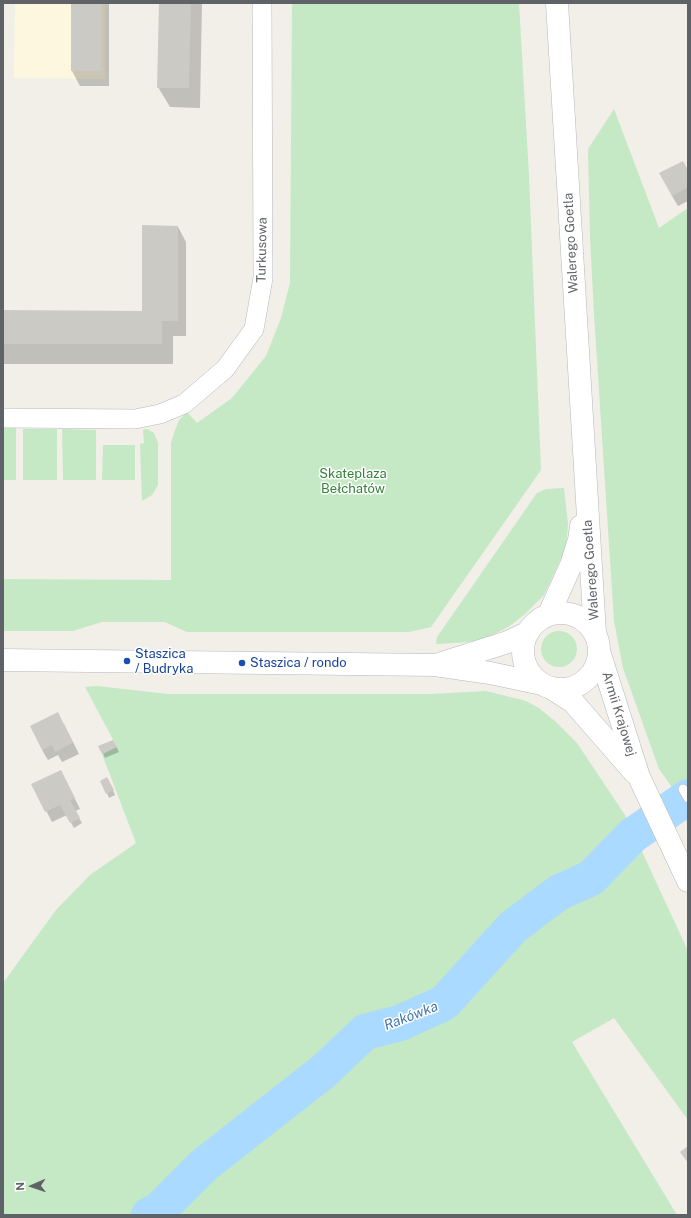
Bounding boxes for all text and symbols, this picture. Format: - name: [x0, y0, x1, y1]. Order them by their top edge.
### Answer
- street label: Walerego Goetla: [561, 192, 581, 294]
- street label: Turkusowa: [254, 217, 270, 283]
- park label: Skateplaza Bełchatów: [319, 466, 387, 497]
- street label: Walerego Goetla: [580, 519, 602, 621]
- place label: Staszica / Budryka: [135, 646, 193, 677]
- place label: Staszica / rondo: [250, 655, 347, 671]
- marker: Staszica / Budryka: [122, 656, 132, 666]
- marker: Staszica / rondo: [237, 658, 247, 668]
- street label: Armii Krajowej: [599, 670, 639, 758]
- water label: Rakówka: [382, 998, 440, 1034]
- north arrow: [12, 1166, 52, 1206]
- text: N: [14, 1182, 26, 1191]

